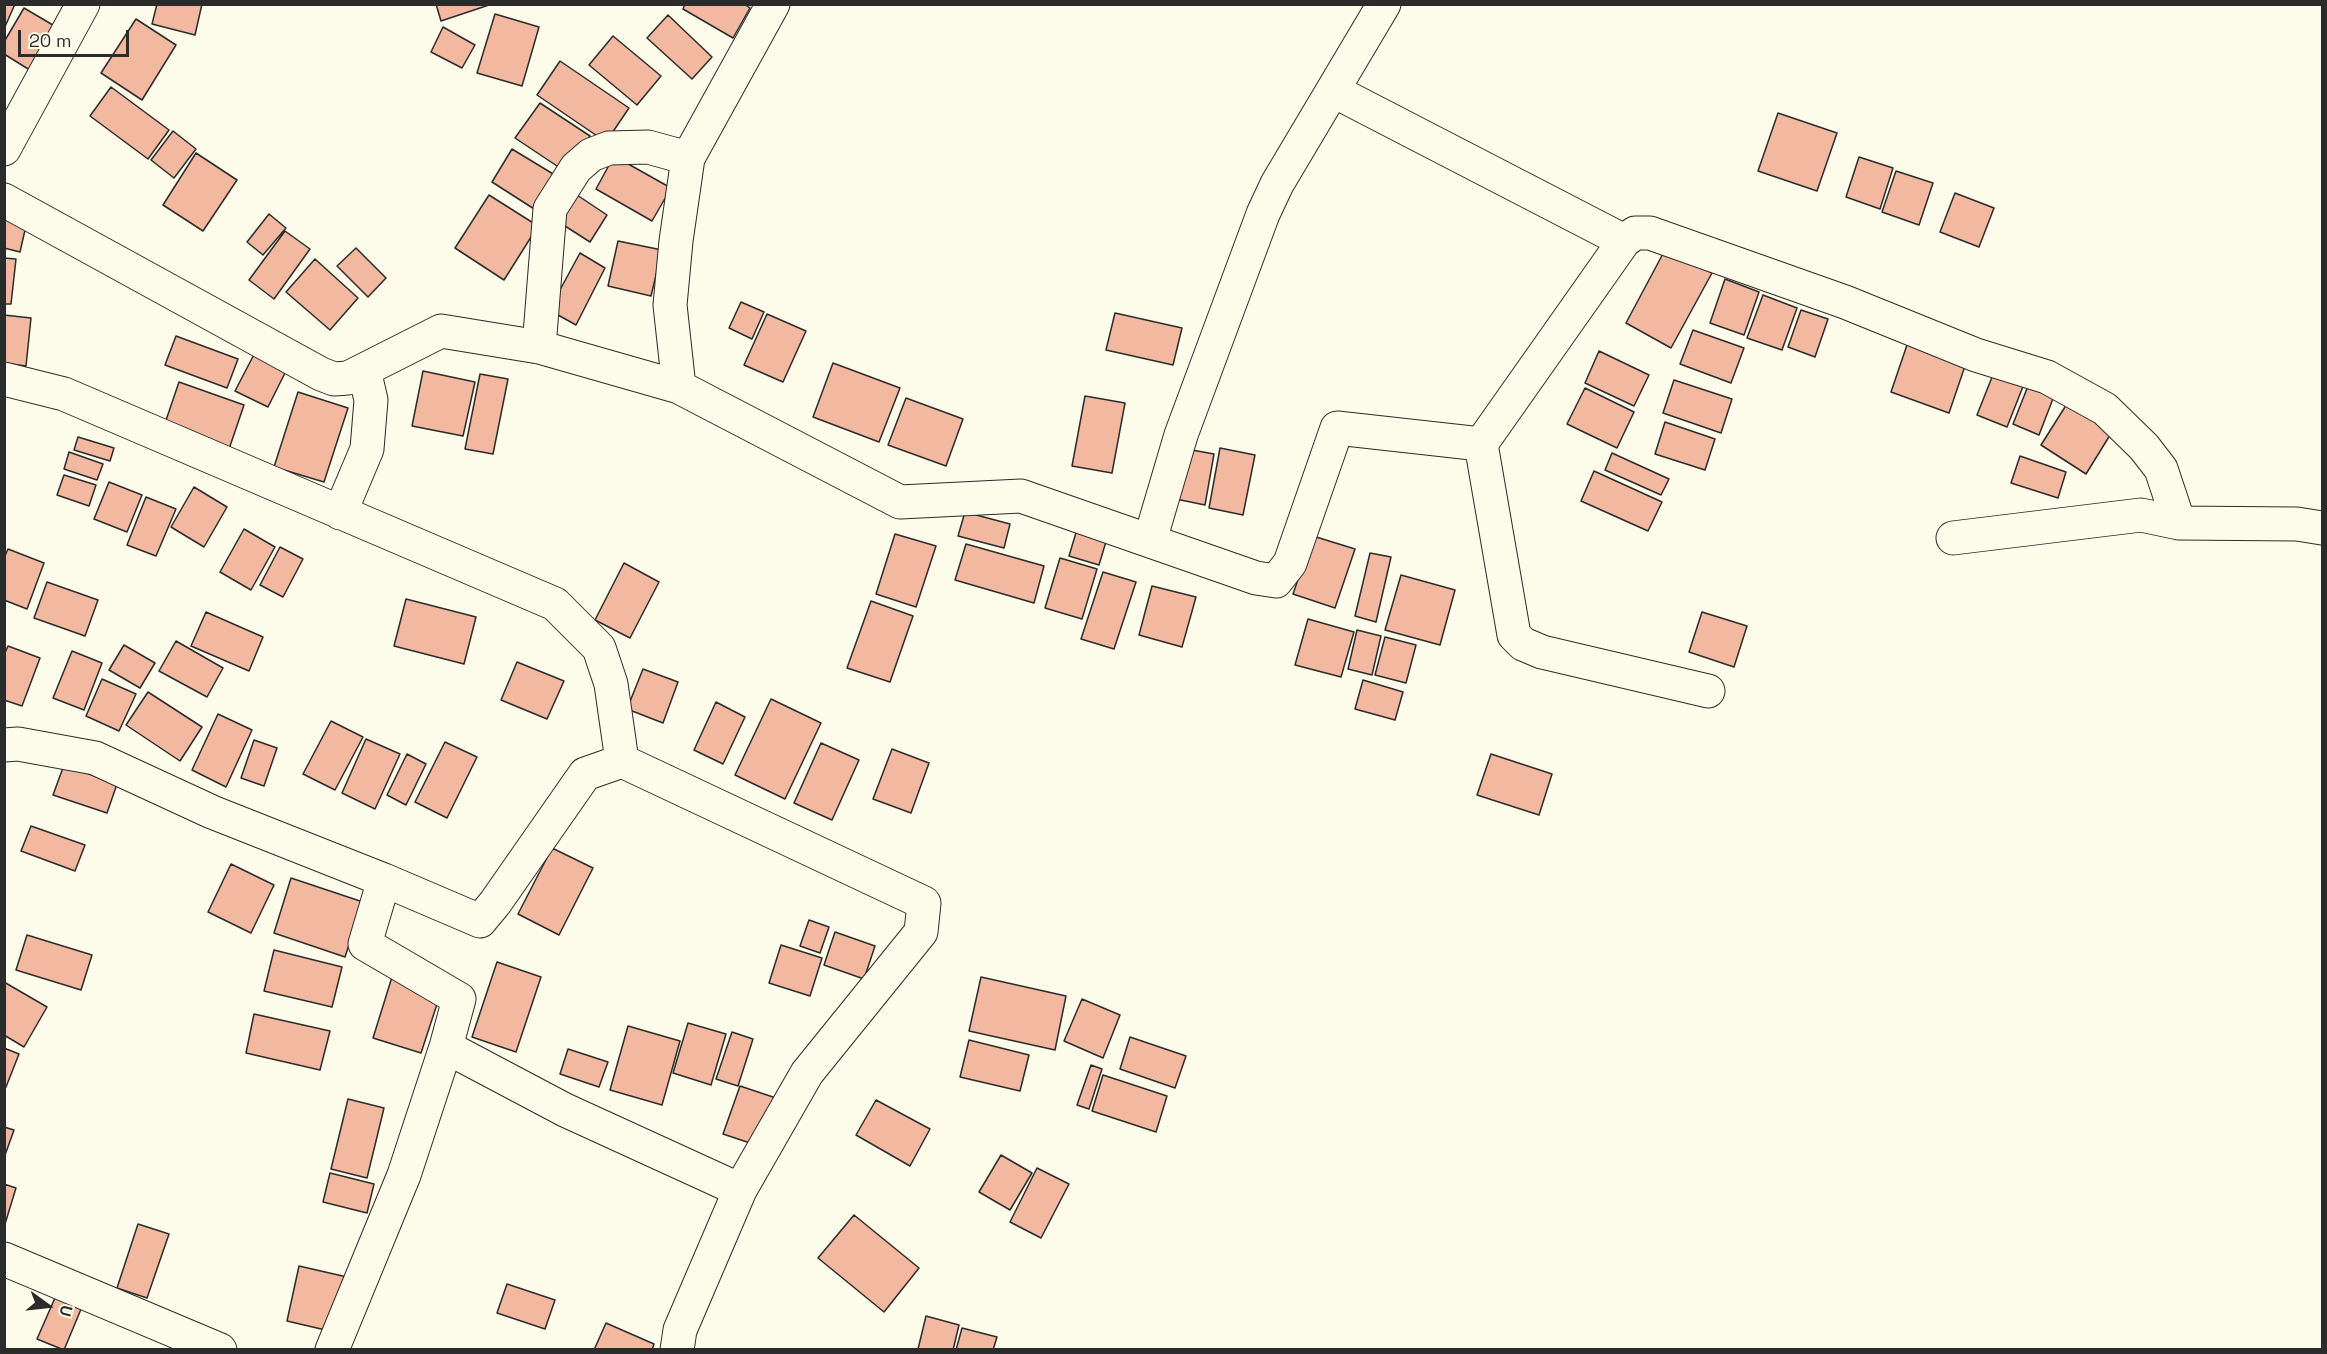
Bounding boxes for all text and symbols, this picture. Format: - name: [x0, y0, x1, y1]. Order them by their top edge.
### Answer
- scale bar: [21, 18, 132, 56]
- text: 20 m: [29, 29, 72, 52]
- north arrow: [18, 1276, 78, 1336]
- text: U: [54, 1303, 77, 1319]

